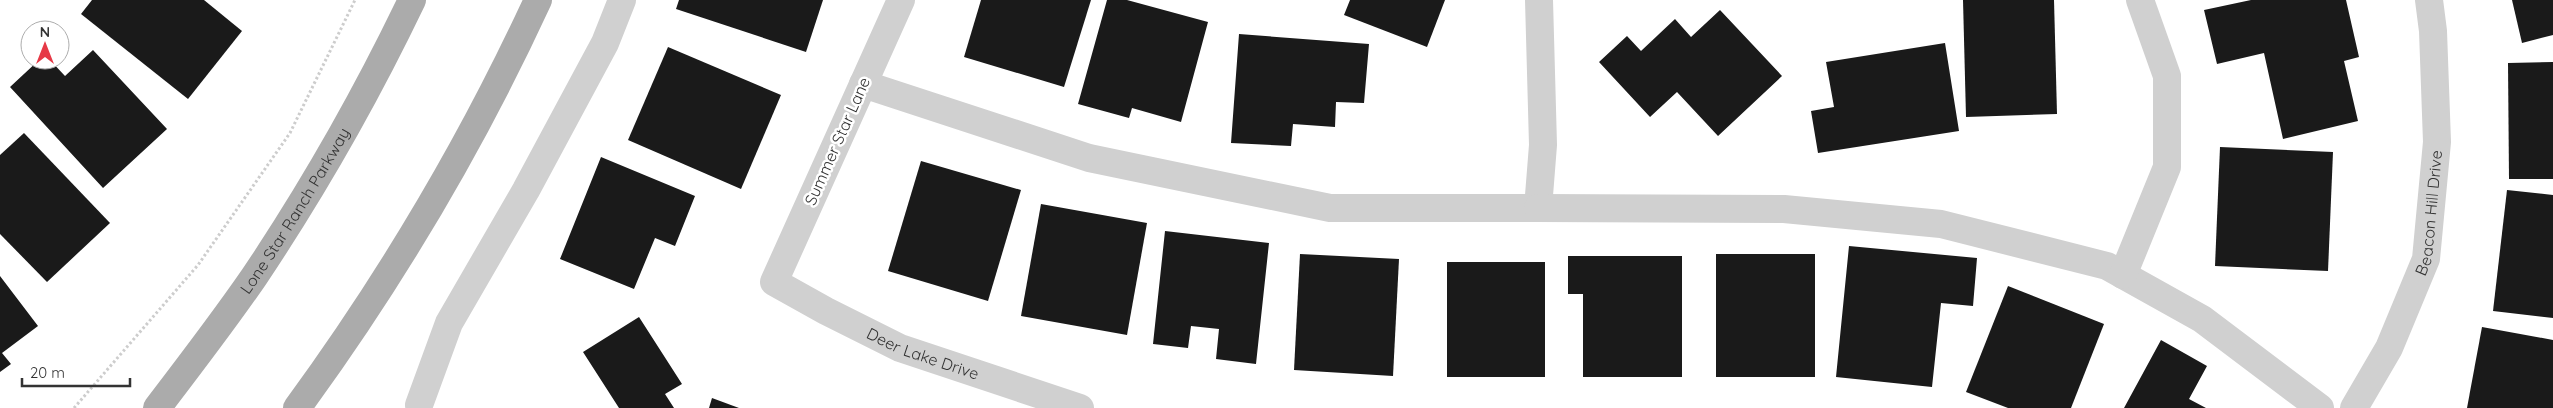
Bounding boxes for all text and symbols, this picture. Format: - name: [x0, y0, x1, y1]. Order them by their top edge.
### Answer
- north arrow: [20, 20, 70, 70]
- text: N: [40, 23, 50, 41]
- street label: Summer Star Lane: [800, 74, 874, 208]
- street label: Lone Star Ranch Parkway: [236, 124, 354, 298]
- street label: Beacon Hill Drive: [2410, 149, 2446, 278]
- street label: Deer Lake Drive: [863, 323, 982, 384]
- scale bar: [22, 356, 130, 388]
- text: 20 m: [30, 363, 65, 382]

